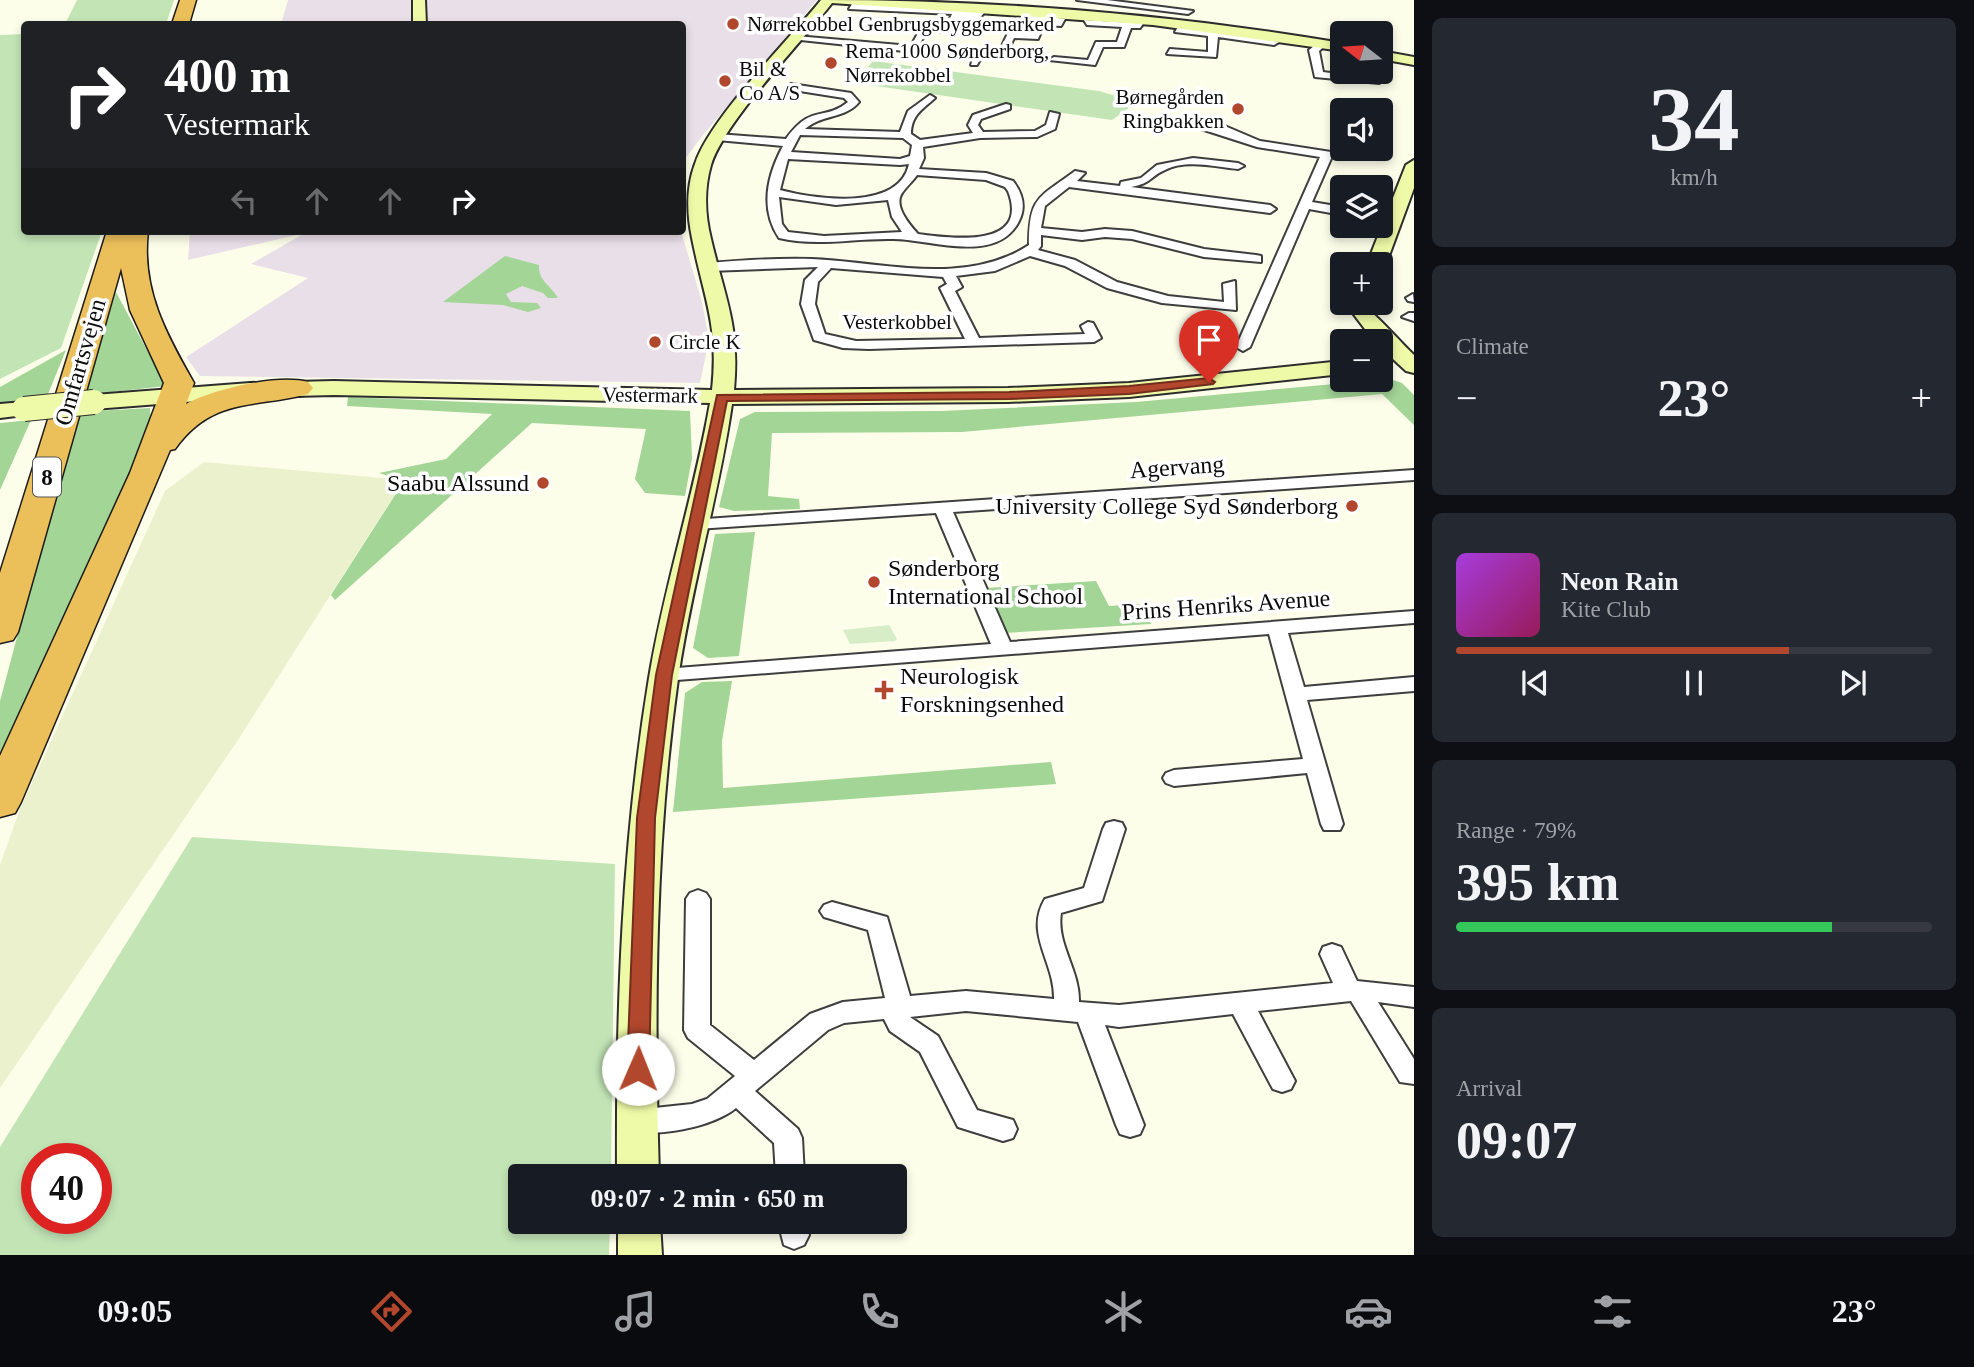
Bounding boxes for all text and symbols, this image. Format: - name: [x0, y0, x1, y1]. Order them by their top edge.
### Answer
- place label: Nørrekobbel Genbrugsbyggemarked: [747, 12, 1055, 36]
- marker: Nørrekobbel Genbrugsbyggemarked: [725, 16, 741, 32]
- north arrow: [1330, 21, 1393, 84]
- map controls: [1330, 21, 1393, 392]
- place label: Rema 1000 Sønderborg, Nørrekobbel: [845, 39, 1049, 87]
- text: 400 m: [164, 48, 291, 103]
- icon: right: [49, 49, 140, 140]
- marker: Rema 1000 Sønderborg, Nørrekobbel: [823, 55, 839, 71]
- place label: Bil & Co A/S: [739, 57, 800, 105]
- text: 34: [1649, 69, 1740, 170]
- marker: Bil & Co A/S: [717, 73, 733, 89]
- place label: Børnegården Ringbakken: [1116, 85, 1224, 133]
- button: sound: [1330, 98, 1393, 161]
- marker: Børnegården Ringbakken: [1230, 101, 1246, 117]
- text: Vestermark: [164, 106, 310, 142]
- text: km/h: [1670, 165, 1718, 190]
- button: layers: [1330, 175, 1393, 238]
- icon: left: [225, 182, 263, 220]
- icon: ahead: [298, 182, 336, 220]
- icon: ahead: [371, 182, 409, 220]
- icon: right: [444, 182, 482, 220]
- button: +: [1330, 252, 1393, 315]
- street label: Omfartsvejen: [50, 296, 110, 428]
- street label: Vesterkobbel: [842, 310, 952, 334]
- pin: [1179, 310, 1239, 382]
- icon: arrive: [1190, 321, 1228, 359]
- button: −: [1330, 329, 1393, 392]
- place label: Circle K: [669, 330, 741, 354]
- marker: Circle K: [647, 334, 663, 350]
- text: Climate: [1456, 334, 1529, 359]
- text: 23°: [1658, 370, 1730, 427]
- text: −: [1456, 377, 1477, 419]
- text: +: [1911, 377, 1932, 419]
- street label: Vestermark: [602, 382, 699, 408]
- street label: Agervang: [1129, 451, 1225, 483]
- road number: 8: [33, 457, 61, 496]
- place label: Saabu Alssund: [387, 470, 529, 496]
- marker: Saabu Alssund: [535, 475, 551, 491]
- place label: University College Syd Sønderborg: [995, 493, 1338, 519]
- marker: University College Syd Sønderborg: [1344, 498, 1360, 514]
- place label: Sønderborg International School: [888, 555, 1084, 609]
- text: Neon Rain: [1561, 567, 1679, 596]
- marker: Sønderborg International School: [866, 574, 882, 590]
- street label: Prins Henriks Avenue: [1121, 585, 1331, 625]
- text: Kite Club: [1561, 597, 1651, 622]
- place label: Neurologisk Forskningsenhed: [900, 663, 1064, 717]
- icon: previous: [1516, 664, 1554, 702]
- icon: pause: [1675, 664, 1713, 702]
- icon: next: [1834, 664, 1872, 702]
- marker: Neurologisk Forskningsenhed: [874, 680, 894, 700]
- text: Range · 79%: [1456, 818, 1576, 843]
- text: 395 km: [1456, 854, 1619, 911]
- position arrow: [601, 1032, 675, 1106]
- text: Arrival: [1456, 1076, 1522, 1101]
- text: 09:07: [1456, 1112, 1577, 1169]
- speed limit sign: 40: [21, 1143, 112, 1234]
- text: 09:07 · 2 min · 650 m: [591, 1184, 825, 1213]
- icon: directions: [367, 1287, 416, 1336]
- icon: music: [611, 1287, 660, 1336]
- icon: phone: [855, 1287, 904, 1336]
- icon: climate: [1099, 1287, 1148, 1336]
- icon: car: [1344, 1287, 1393, 1336]
- icon: filters: [1588, 1287, 1637, 1336]
- text: 09:05: [98, 1293, 172, 1329]
- text: 23°: [1832, 1293, 1876, 1329]

